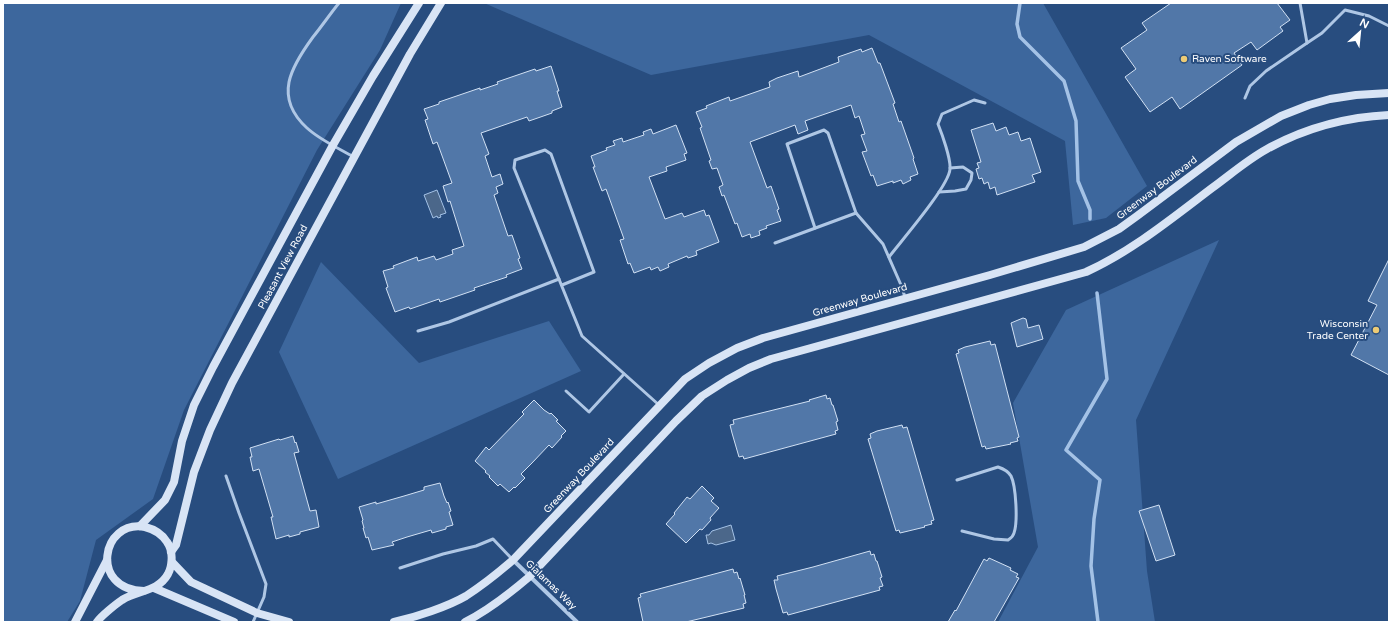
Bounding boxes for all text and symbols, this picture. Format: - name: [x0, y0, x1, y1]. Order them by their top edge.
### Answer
- north arrow: [1340, 12, 1380, 52]
- text: N: [1357, 16, 1371, 31]
- place label: Raven Software: [1192, 53, 1267, 65]
- marker: Raven Software: [1179, 54, 1189, 64]
- street label: Greenway Boulevard: [1114, 154, 1200, 222]
- street label: Pleasant View Road: [256, 223, 310, 311]
- street label: Greenway Boulevard: [811, 281, 909, 319]
- place label: Wisconsin Trade Center: [1307, 318, 1368, 342]
- marker: Wisconsin Trade Center: [1371, 325, 1381, 335]
- street label: Greenway Boulevard: [541, 436, 617, 516]
- street label: Gialamas Way: [523, 558, 580, 613]

